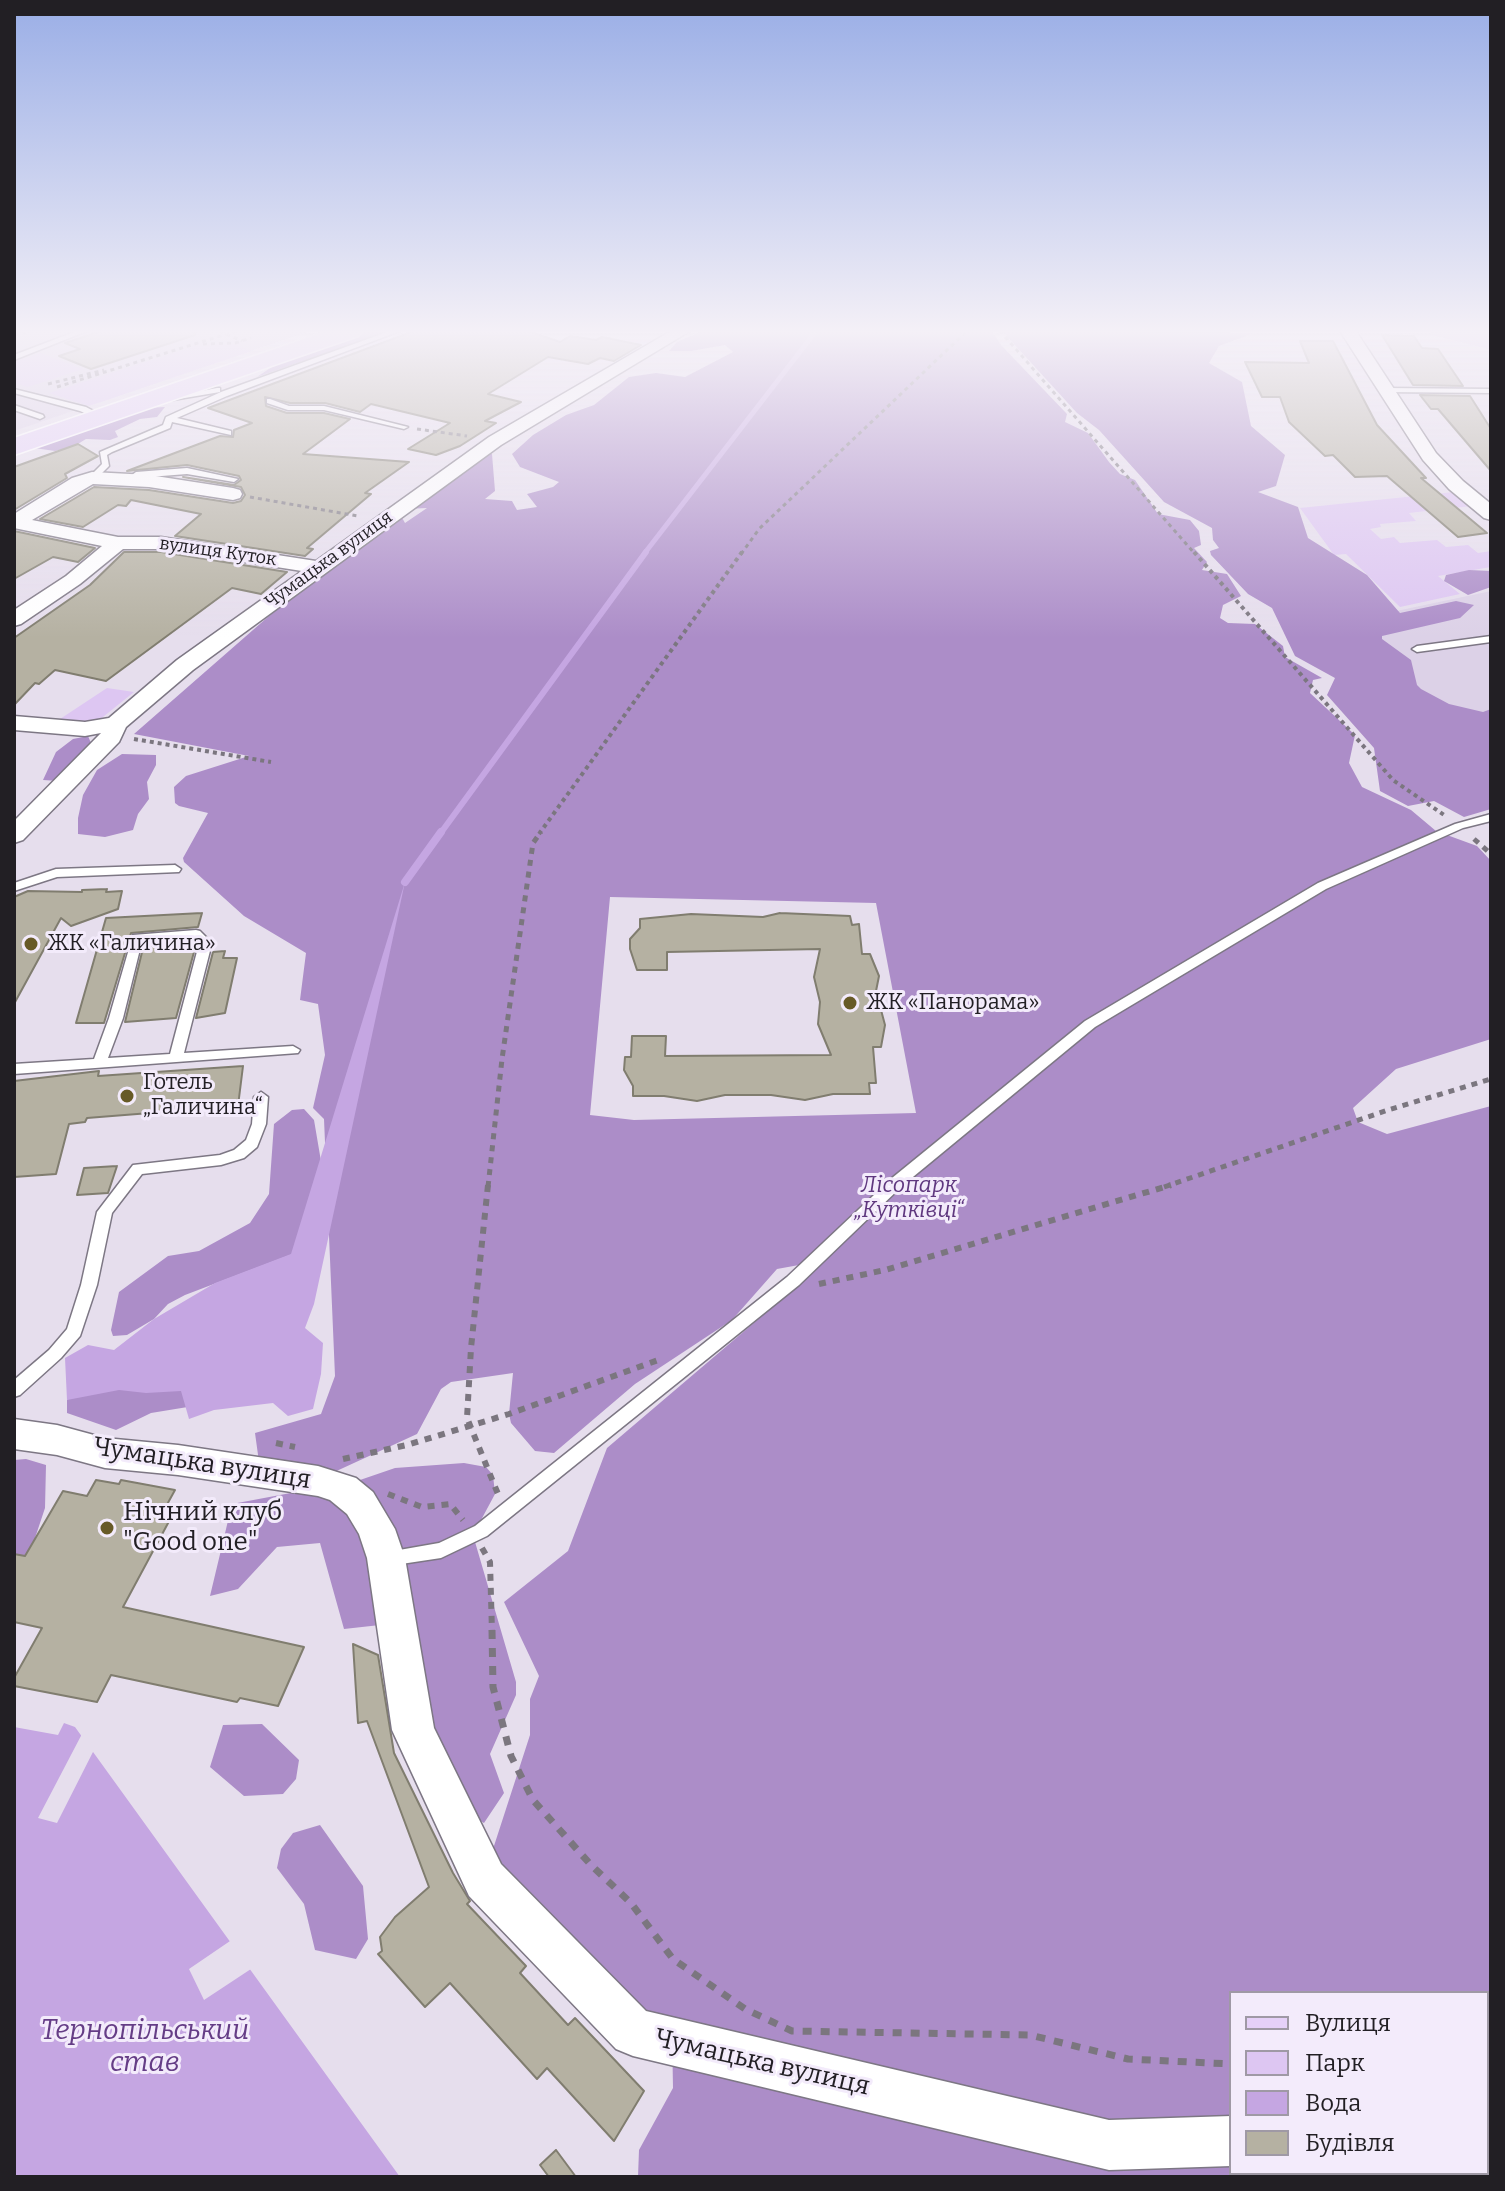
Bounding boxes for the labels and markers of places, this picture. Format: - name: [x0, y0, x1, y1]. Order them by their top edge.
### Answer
- place label: ЖК «Галичина»: [47, 931, 216, 957]
- marker: ЖК «Галичина»: [22, 935, 40, 953]
- place label: ЖК «Панорама»: [866, 990, 1039, 1016]
- marker: ЖК «Панорама»: [841, 994, 859, 1012]
- place label: Готель „Галичина“: [143, 1070, 263, 1122]
- marker: Готель „Галичина“: [118, 1087, 136, 1105]
- place label: Нічний клуб "Good one": [123, 1497, 282, 1558]
- marker: Нічний клуб "Good one": [98, 1519, 116, 1537]

